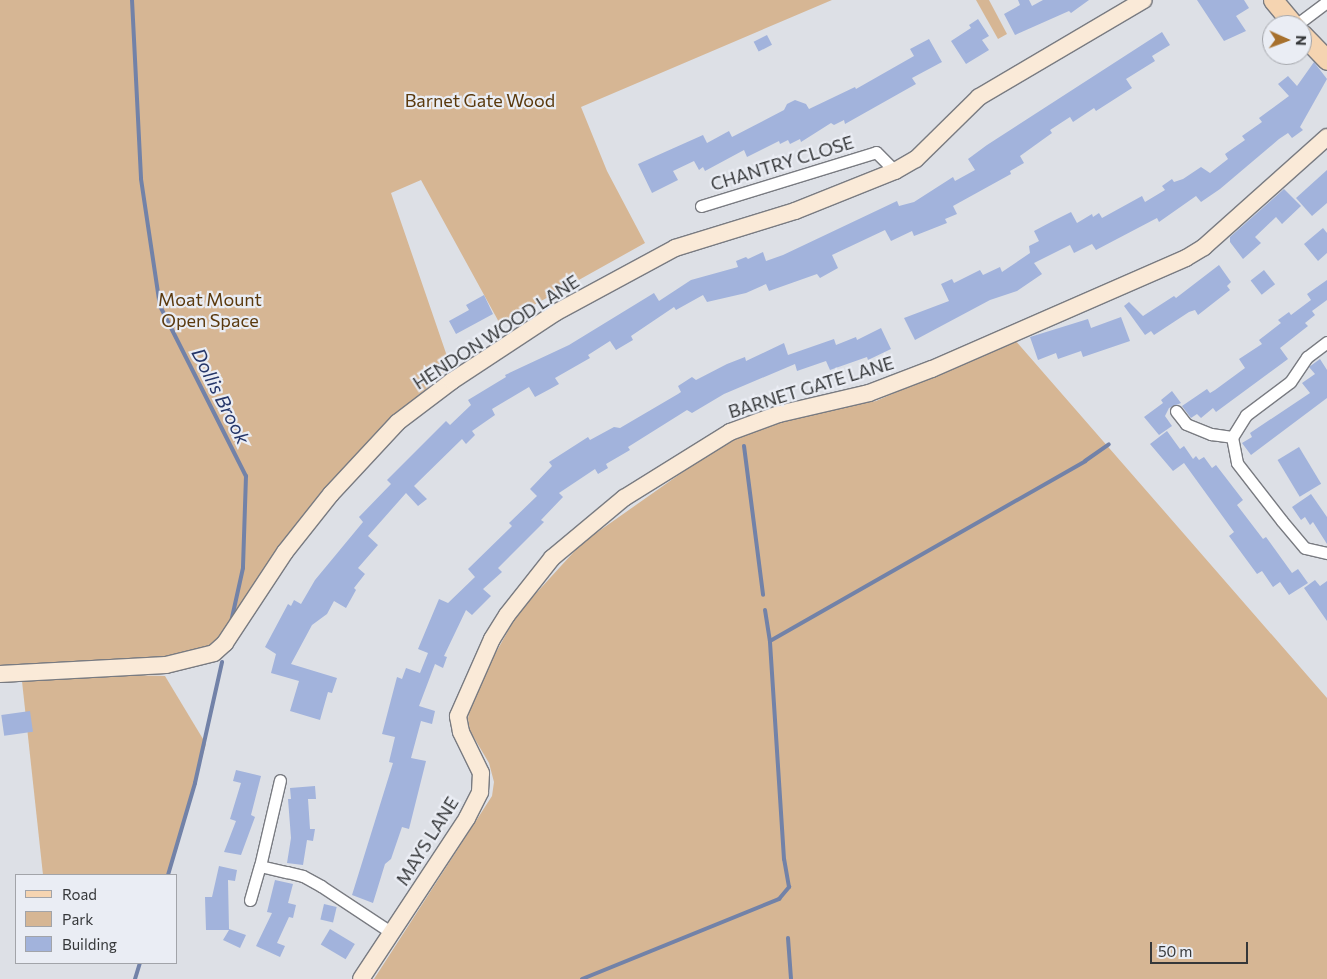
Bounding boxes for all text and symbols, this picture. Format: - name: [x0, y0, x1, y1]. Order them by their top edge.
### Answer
- north arrow: [1262, 15, 1312, 65]
- text: N: [1293, 35, 1310, 46]
- park label: Barnet Gate Wood: [405, 89, 555, 111]
- street label: CHANTRY CLOSE: [708, 131, 856, 195]
- street label: HENDON WOOD LANE: [409, 270, 583, 394]
- park label: Moat Mount Open Space: [158, 289, 262, 332]
- water label: Dollis Brook: [187, 344, 255, 448]
- street label: BARNET GATE LANE: [726, 352, 896, 422]
- street label: MAYS LANE: [391, 793, 463, 889]
- legend: [15, 874, 178, 964]
- text: Road: [62, 885, 97, 903]
- text: Park: [62, 910, 93, 928]
- scale bar: [1152, 932, 1250, 964]
- text: Building: [62, 935, 117, 953]
- text: 50 m: [1158, 942, 1192, 960]

